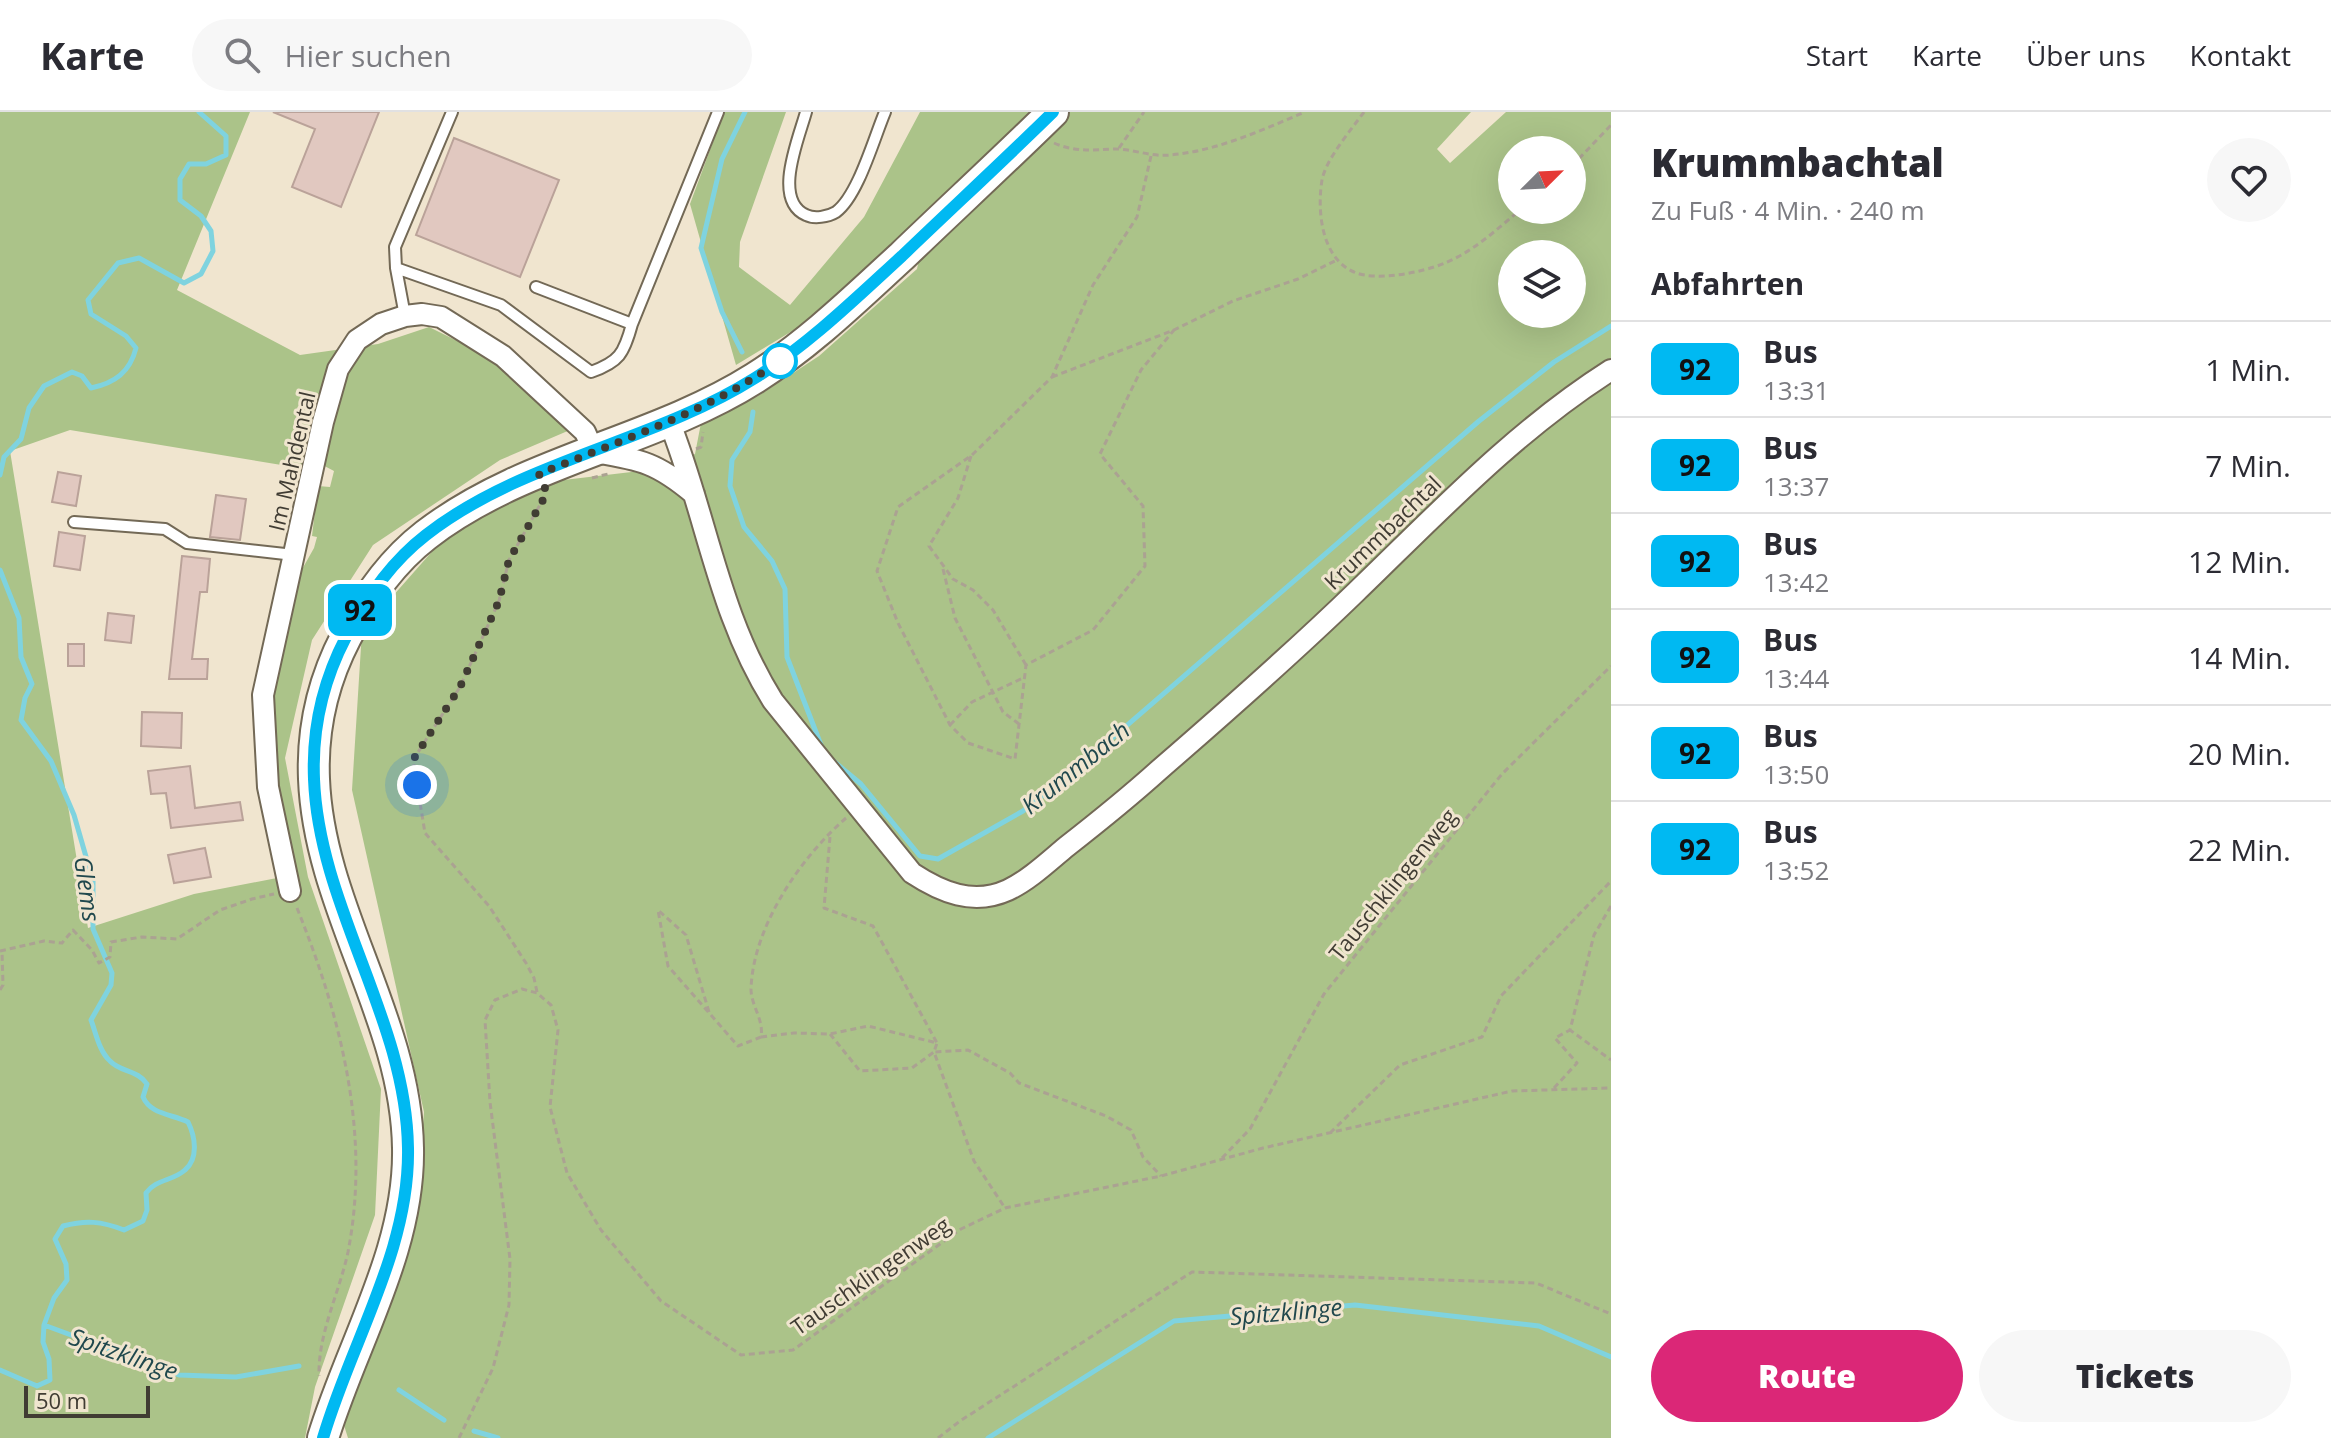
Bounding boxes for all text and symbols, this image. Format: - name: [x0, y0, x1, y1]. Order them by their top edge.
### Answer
- search box: [192, 19, 752, 91]
- text: Karte: [40, 29, 144, 81]
- icon: search: [220, 33, 264, 77]
- text: Hier suchen: [284, 35, 452, 76]
- text: Start: [1806, 36, 1868, 74]
- text: Karte: [1912, 36, 1982, 74]
- text: Über uns: [2026, 36, 2146, 74]
- text: Kontakt: [2190, 36, 2291, 74]
- north arrow: [1498, 136, 1586, 224]
- map controls: [1498, 136, 1586, 328]
- text: Krummbachtal: [1651, 136, 1944, 188]
- button: heart: [2207, 138, 2291, 222]
- text: Zu Fuß · 4 Min. · 240 m: [1651, 192, 1925, 228]
- button: layers: [1498, 240, 1586, 328]
- text: Abfahrten: [1651, 263, 1804, 304]
- text: Bus: [1763, 331, 1818, 372]
- unlabelled marker: [763, 344, 797, 378]
- text: 1 Min.: [2205, 349, 2291, 390]
- text: 92: [1679, 350, 1711, 388]
- text: 13:31: [1763, 372, 1829, 408]
- street label: Im Mahdental: [260, 388, 322, 534]
- text: Bus: [1763, 427, 1818, 468]
- text: 7 Min.: [2205, 445, 2291, 486]
- text: 92: [1679, 446, 1711, 484]
- street label: Krummbachtal: [1317, 468, 1447, 596]
- text: 13:37: [1763, 468, 1829, 504]
- text: Bus: [1763, 523, 1818, 564]
- text: 12 Min.: [2188, 541, 2291, 582]
- text: 92: [1679, 542, 1711, 580]
- text: 13:42: [1763, 564, 1829, 600]
- line badge: 92: [324, 584, 396, 636]
- text: 92: [344, 591, 376, 629]
- text: Bus: [1763, 619, 1818, 660]
- text: 14 Min.: [2188, 637, 2291, 678]
- text: 92: [1679, 638, 1711, 676]
- text: 13:44: [1763, 660, 1829, 696]
- water label: Krummbach: [1014, 713, 1136, 821]
- text: Bus: [1763, 715, 1818, 756]
- text: 20 Min.: [2188, 733, 2291, 774]
- text: 92: [1679, 734, 1711, 772]
- text: 13:50: [1763, 756, 1829, 792]
- your location: [397, 765, 437, 805]
- street label: Tauschklingenweg: [1321, 802, 1463, 966]
- text: Bus: [1763, 811, 1818, 852]
- text: 22 Min.: [2188, 829, 2291, 870]
- text: 92: [1679, 830, 1711, 868]
- text: 13:52: [1763, 852, 1829, 888]
- water label: Glems: [67, 854, 109, 924]
- street label: Tauschklingenweg: [785, 1209, 955, 1341]
- water label: Spitzklinge: [1228, 1290, 1344, 1332]
- water label: Spitzklinge: [65, 1319, 183, 1387]
- button: Route: [1651, 1330, 1963, 1422]
- button: Tickets: [1979, 1330, 2291, 1422]
- scale bar: [24, 1382, 150, 1418]
- text: 50 m: [36, 1385, 87, 1415]

